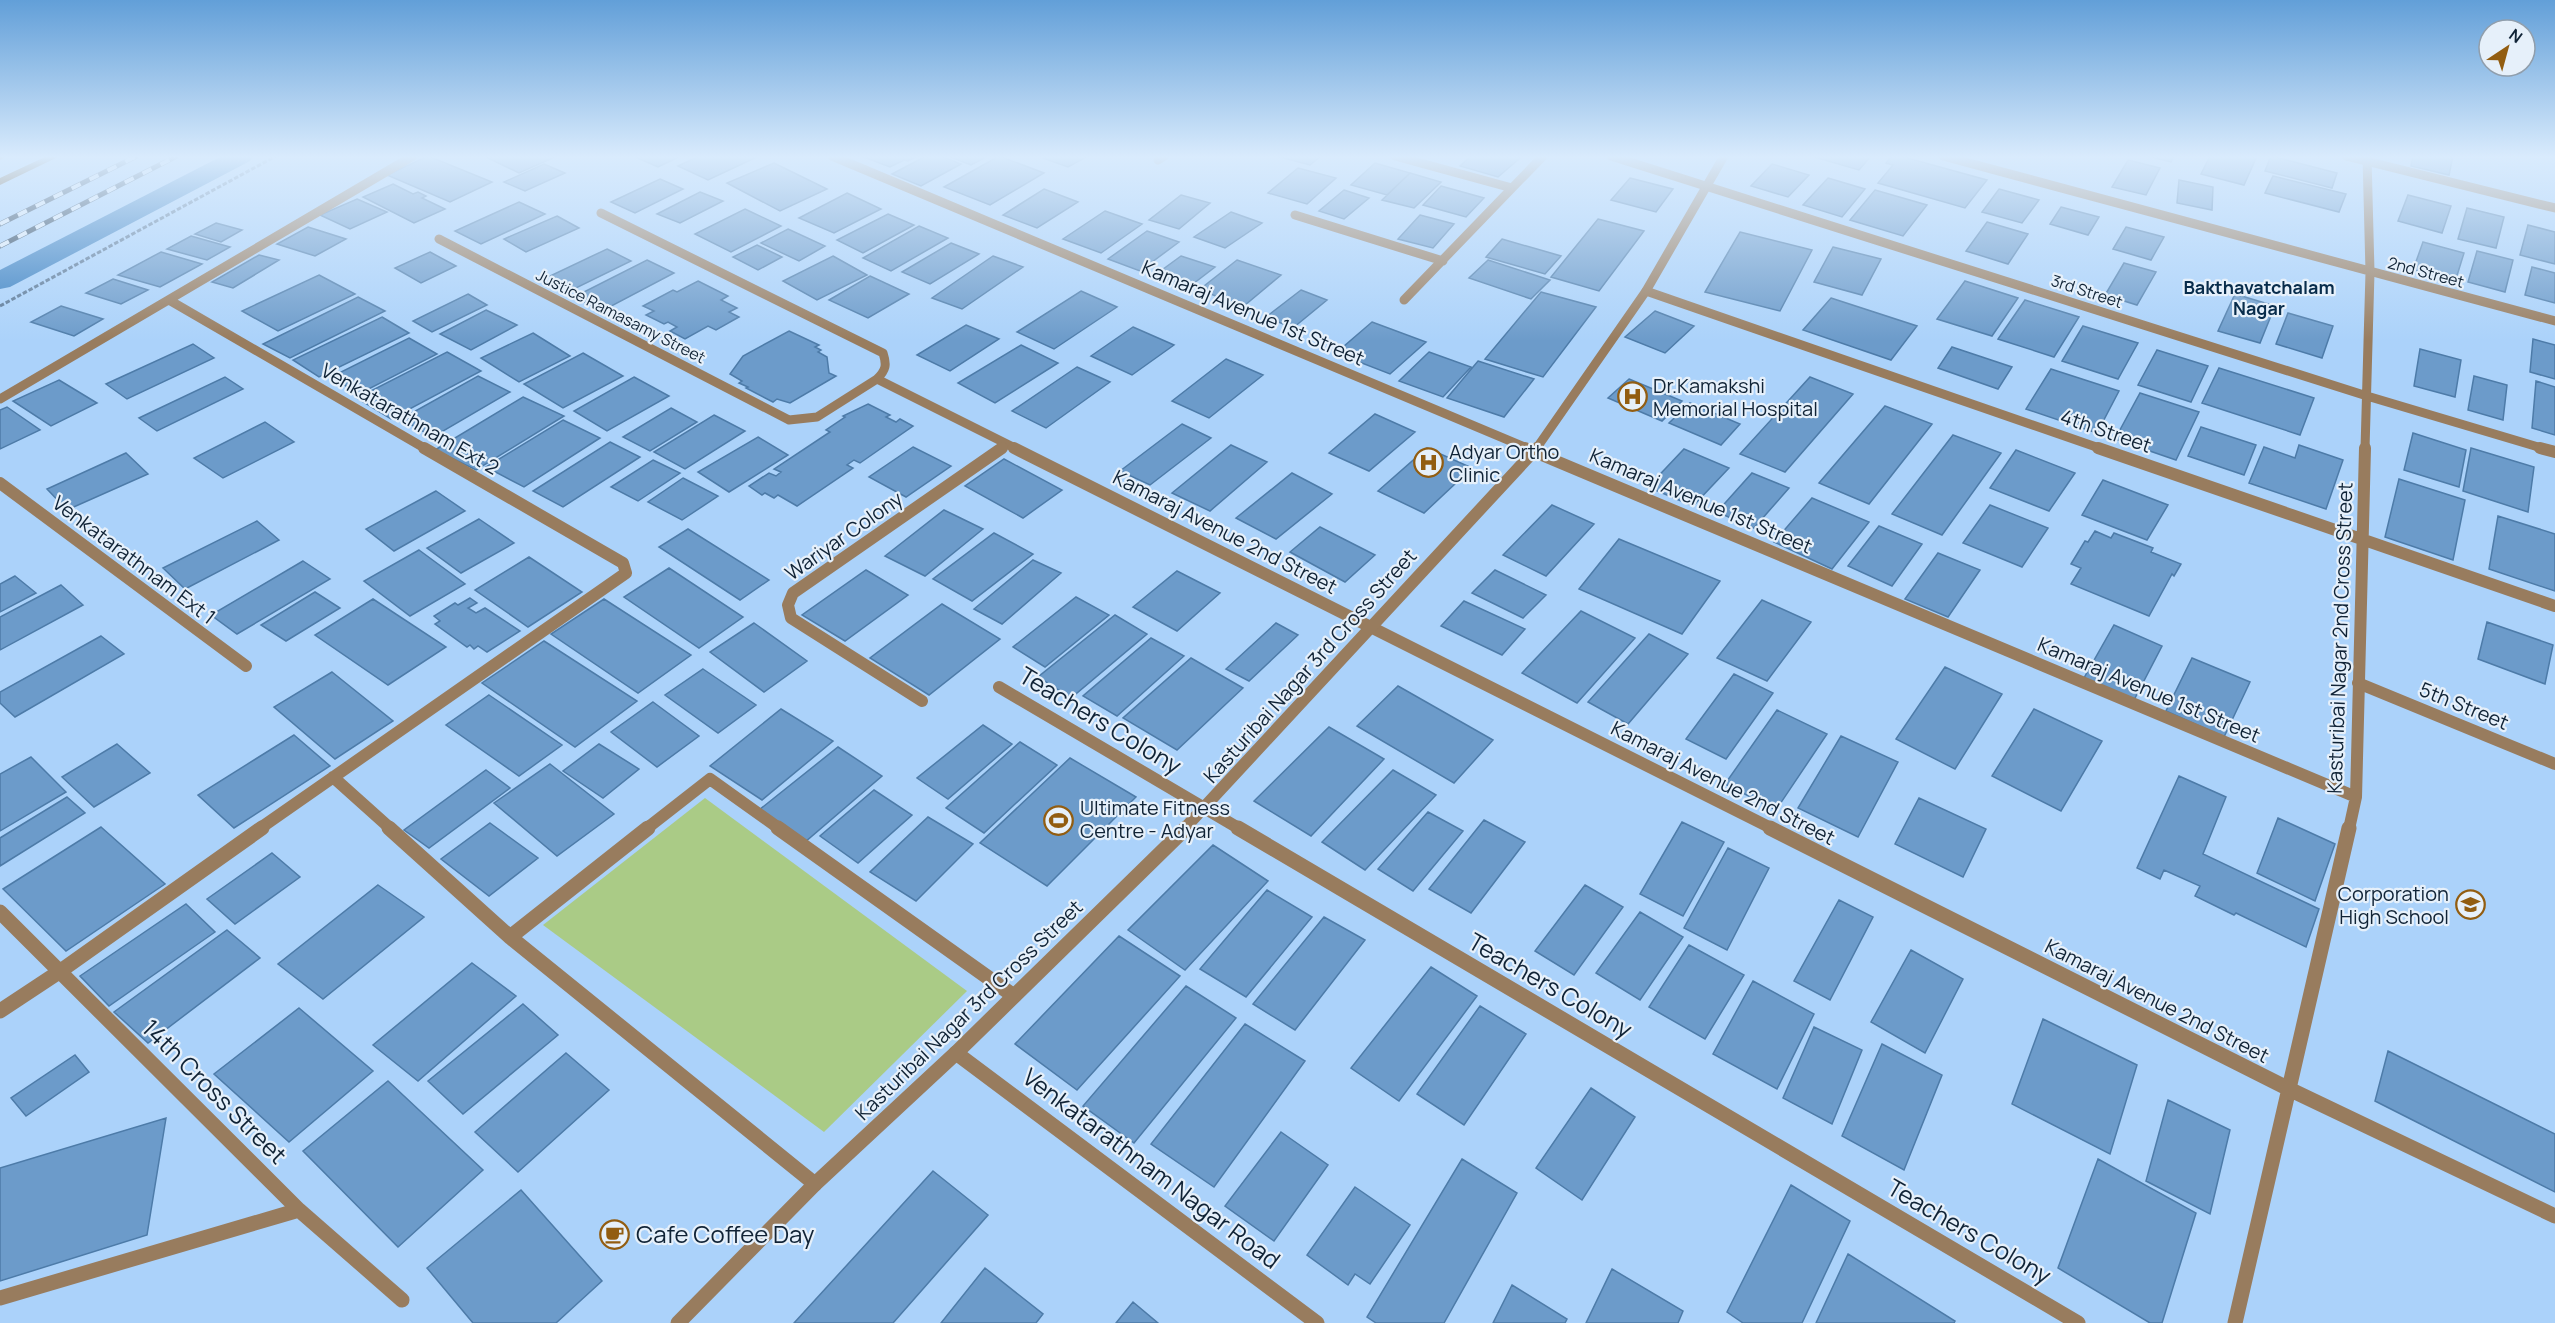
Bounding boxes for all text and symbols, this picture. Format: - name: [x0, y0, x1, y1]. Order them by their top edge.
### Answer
- north arrow: [2477, 18, 2537, 78]
- text: N: [2505, 24, 2527, 48]
- street label: 2nd Street: [2385, 251, 2467, 293]
- street label: Kamaraj Avenue 1st Street: [1138, 253, 1369, 372]
- street label: Justice Ramasamy Street: [533, 264, 709, 368]
- street label: 3rd Street: [2048, 269, 2126, 313]
- district label: Bakthavatchalam Nagar: [2183, 275, 2335, 320]
- street label: Venkatarathnam Ext 2: [316, 357, 504, 481]
- place label: Dr.Kamakshi Memorial Hospital: [1653, 372, 1818, 422]
- hospital icon: Dr.Kamakshi Memorial Hospital: [1616, 381, 1648, 413]
- street label: 4th Street: [2057, 402, 2155, 459]
- place label: Adyar Ortho Clinic: [1449, 438, 1560, 488]
- street label: Kamaraj Avenue 1st Street: [1586, 441, 1817, 560]
- hospital icon: Adyar Ortho Clinic: [1412, 447, 1444, 479]
- street label: Kamaraj Avenue 2nd Street: [1108, 463, 1342, 600]
- street label: Kasturibai Nagar 2nd Cross Street: [2321, 482, 2358, 794]
- street label: Wariyar Colony: [779, 485, 908, 586]
- street label: Venkatarathnam Ext 1: [47, 489, 221, 630]
- street label: Kasturibai Nagar 3rd Cross Street: [1197, 543, 1422, 789]
- street label: Kamaraj Avenue 1st Street: [2034, 630, 2265, 749]
- street label: Teachers Colony: [1013, 658, 1189, 781]
- street label: 5th Street: [2415, 675, 2513, 736]
- street label: Kamaraj Avenue 2nd Street: [1606, 714, 1840, 851]
- place label: Ultimate Fitness Centre - Adyar: [1080, 794, 1230, 844]
- sports icon: Ultimate Fitness Centre - Adyar: [1043, 804, 1075, 836]
- place label: Corporation High School: [2338, 880, 2449, 930]
- school or university icon: Corporation High School: [2454, 889, 2486, 921]
- street label: Kasturibai Nagar 3rd Cross Street: [849, 893, 1088, 1126]
- street label: Teachers Colony: [1463, 924, 1639, 1045]
- street label: Kamaraj Avenue 2nd Street: [2040, 932, 2274, 1069]
- street label: 14th Cross Street: [135, 1011, 295, 1171]
- street label: Venkatarathnam Nagar Road: [1016, 1060, 1288, 1276]
- street label: Teachers Colony: [1882, 1170, 2058, 1291]
- place label: Cafe Coffee Day: [636, 1217, 815, 1250]
- cafe icon: Cafe Coffee Day: [599, 1219, 631, 1251]

